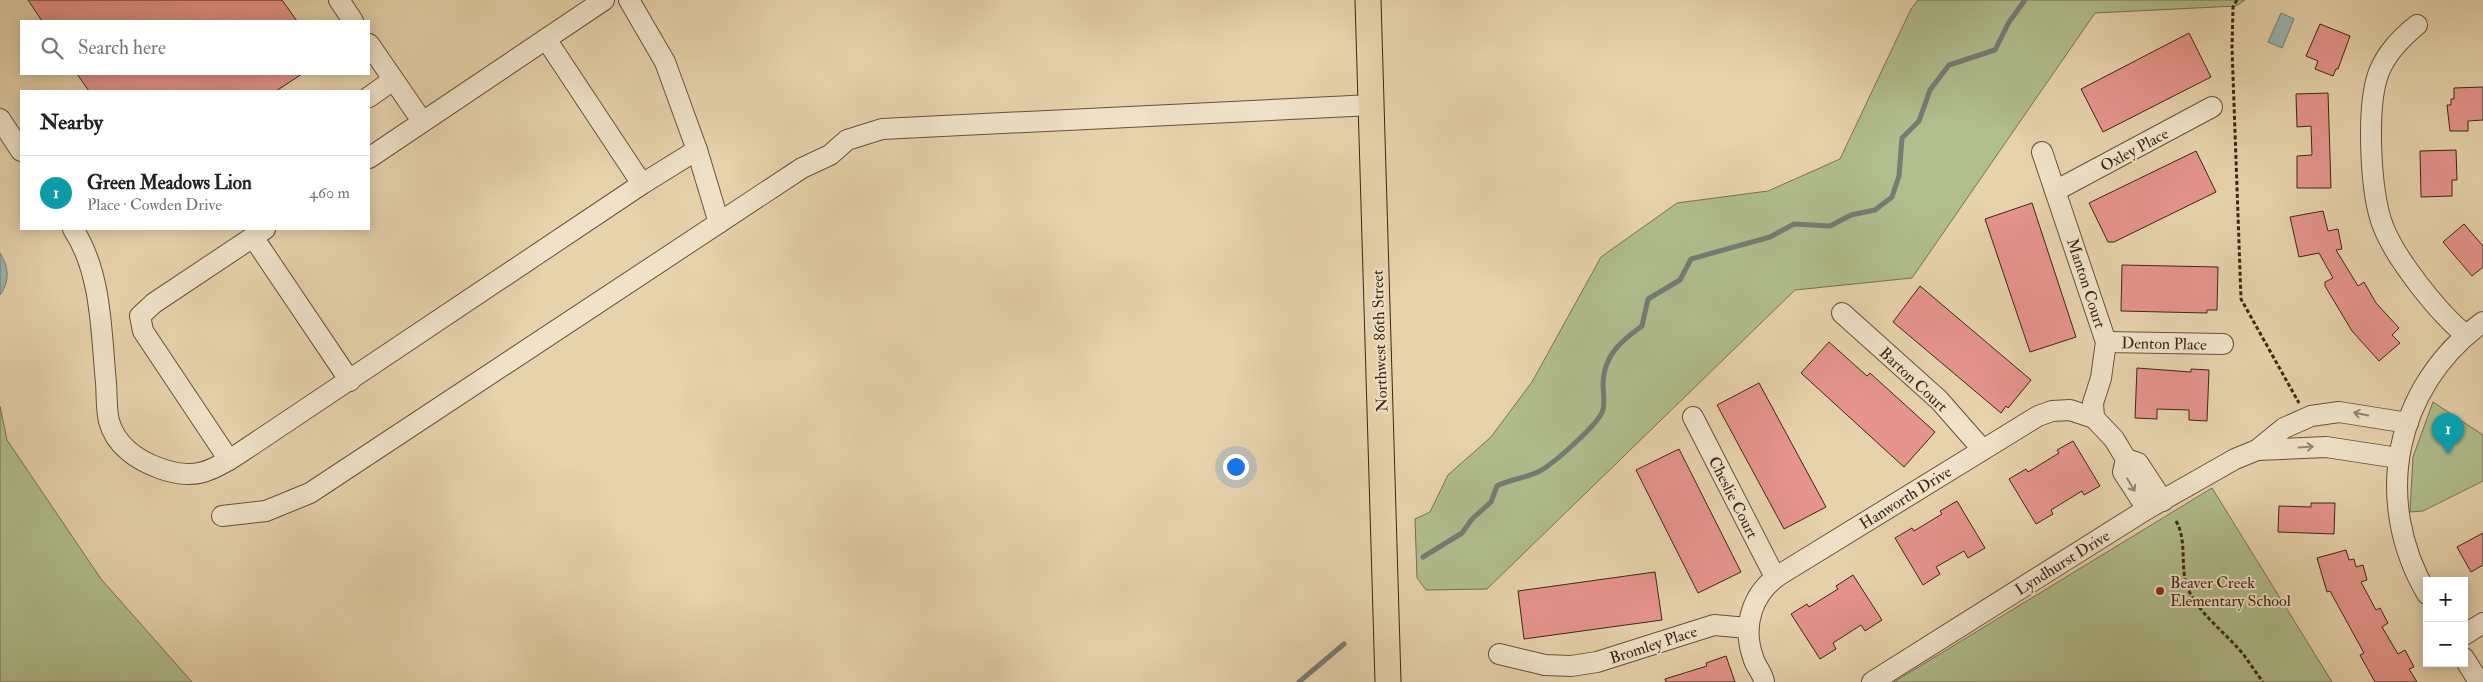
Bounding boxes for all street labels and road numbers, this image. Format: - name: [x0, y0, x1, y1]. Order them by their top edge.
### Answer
- street label: Oxley Place: [2097, 123, 2172, 176]
- street label: Manton Court: [2062, 236, 2110, 331]
- street label: Northwest 86th Street: [1368, 269, 1392, 413]
- street label: Denton Place: [2121, 333, 2207, 355]
- street label: Barton Court: [1875, 343, 1952, 416]
- street label: Cheslie Court: [1704, 453, 1762, 542]
- street label: Hanworth Drive: [1856, 461, 1956, 534]
- street label: Lyndhurst Drive: [2012, 526, 2114, 600]
- street label: Bromley Place: [1607, 621, 1700, 668]

